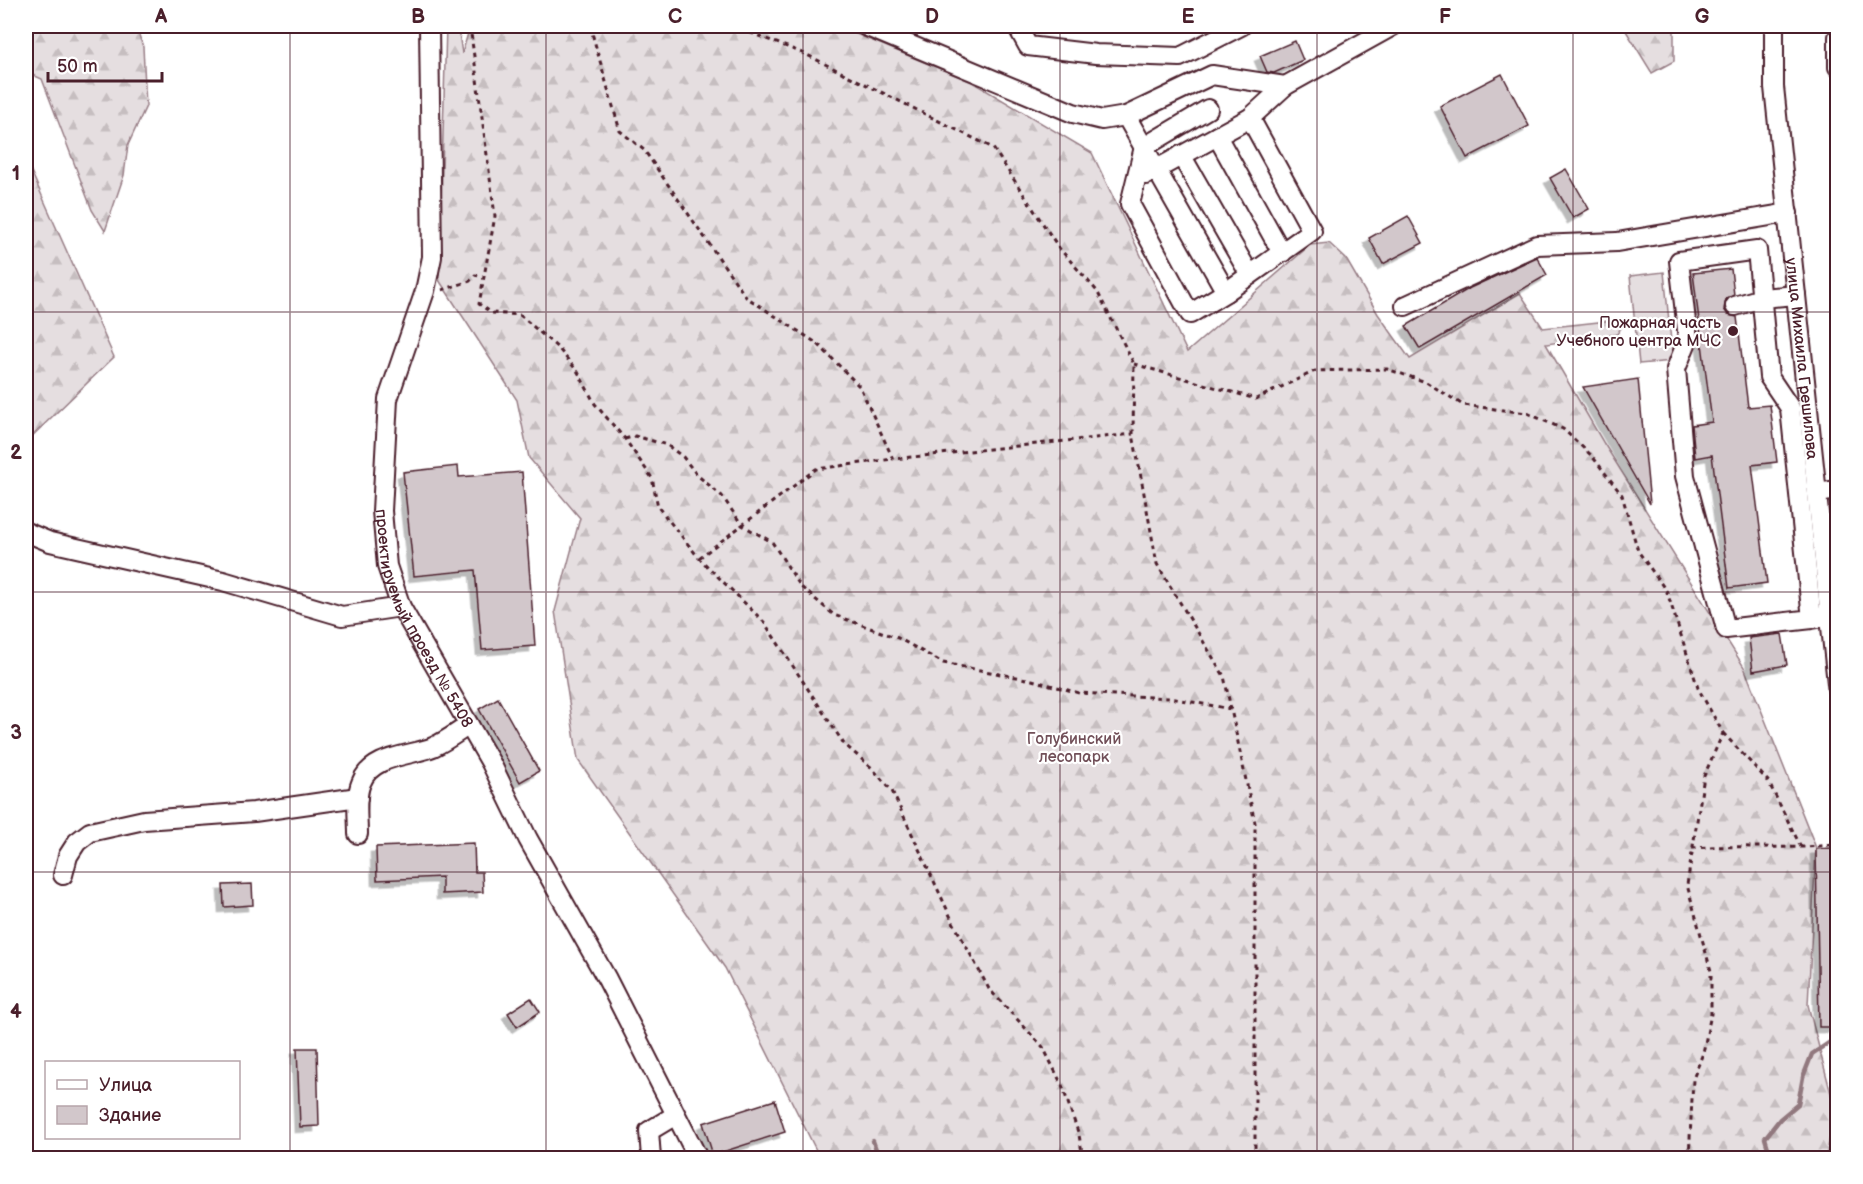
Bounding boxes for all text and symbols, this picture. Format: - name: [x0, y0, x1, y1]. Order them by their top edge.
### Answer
- text: A: [154, 5, 168, 29]
- text: B: [411, 5, 425, 29]
- text: C: [668, 5, 682, 29]
- text: D: [925, 5, 939, 29]
- text: E: [1182, 5, 1195, 29]
- text: F: [1439, 5, 1451, 29]
- text: G: [1695, 5, 1710, 29]
- scale bar: [48, 45, 162, 83]
- text: 50 m: [57, 56, 98, 77]
- text: 1: [12, 162, 20, 186]
- street label: улица Михаила Грешилова: [1781, 257, 1821, 461]
- place label: Пожарная часть Учебного центра МЧС: [1556, 314, 1721, 351]
- marker: Пожарная часть Учебного центра МЧС: [1726, 324, 1740, 338]
- text: 2: [10, 441, 22, 465]
- street label: проектируемый проезд № 5408: [371, 508, 477, 731]
- text: 3: [10, 721, 22, 745]
- park label: Голубинский лесопарк: [1027, 730, 1121, 767]
- text: 4: [10, 1000, 22, 1024]
- legend: [45, 1061, 240, 1139]
- text: Улица: [99, 1075, 153, 1096]
- text: Здание: [99, 1105, 161, 1126]

